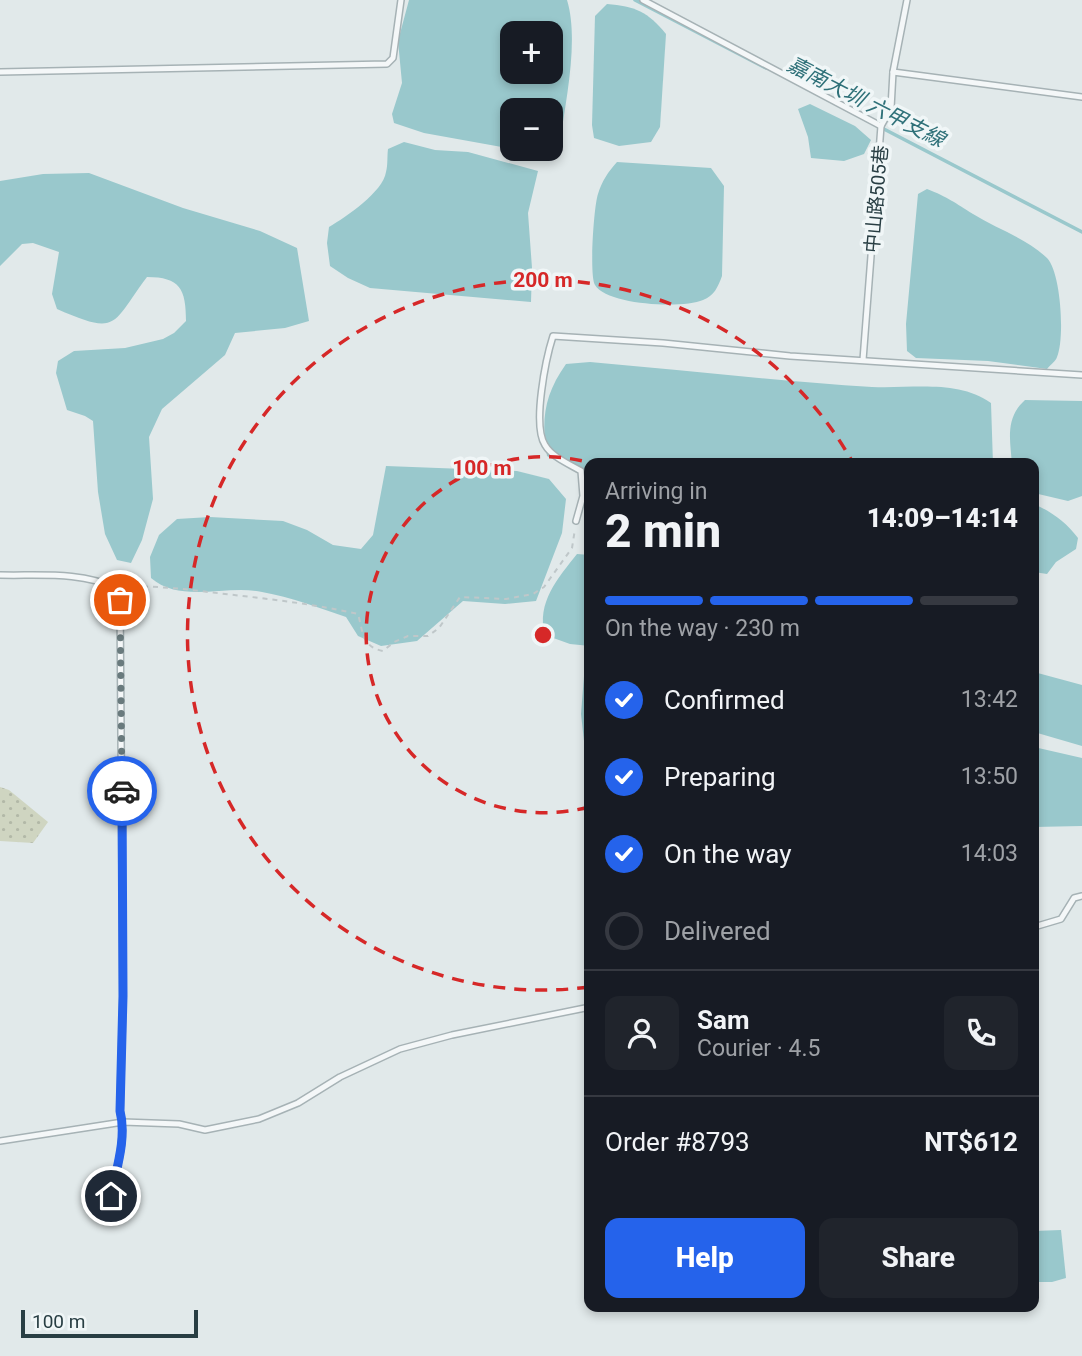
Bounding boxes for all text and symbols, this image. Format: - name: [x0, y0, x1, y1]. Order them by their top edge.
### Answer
- map controls: [500, 21, 563, 161]
- button: +: [500, 21, 563, 84]
- water label: 嘉南大圳 六甲支線: [783, 52, 950, 153]
- button: −: [500, 98, 563, 161]
- street label: 中山路505巷: [860, 144, 893, 254]
- text: 200 m: [513, 268, 573, 292]
- text: 100 m: [452, 456, 512, 480]
- text: Arriving in: [605, 478, 708, 505]
- text: 14:09–14:14: [867, 503, 1018, 533]
- text: 2 min: [605, 504, 721, 558]
- pin: [90, 570, 150, 630]
- icon: bag: [101, 581, 139, 619]
- text: On the way · 230 m: [605, 615, 800, 642]
- centre of rings: [531, 623, 555, 647]
- icon: check: [605, 681, 643, 719]
- text: Confirmed: [664, 685, 785, 715]
- text: 13:42: [961, 686, 1018, 713]
- courier: [87, 756, 157, 826]
- icon: check: [605, 758, 643, 796]
- text: Preparing: [664, 762, 776, 792]
- text: 13:50: [961, 763, 1018, 790]
- icon: car: [103, 772, 141, 810]
- icon: check: [605, 835, 643, 873]
- text: On the way: [664, 839, 792, 869]
- text: 14:03: [961, 840, 1018, 867]
- text: Delivered: [664, 916, 771, 946]
- button: person: [605, 996, 679, 1070]
- button: phone: [944, 996, 1018, 1070]
- text: Sam: [697, 1005, 749, 1035]
- text: Courier · 4.5: [697, 1035, 820, 1062]
- text: Order #8793: [605, 1127, 750, 1157]
- text: NT$612: [924, 1127, 1018, 1157]
- pin: [81, 1166, 141, 1226]
- icon: home: [92, 1177, 130, 1215]
- button: Help: [605, 1218, 805, 1298]
- button: Share: [819, 1218, 1018, 1298]
- scale bar: [21, 1307, 198, 1339]
- text: 100 m: [32, 1310, 85, 1333]

